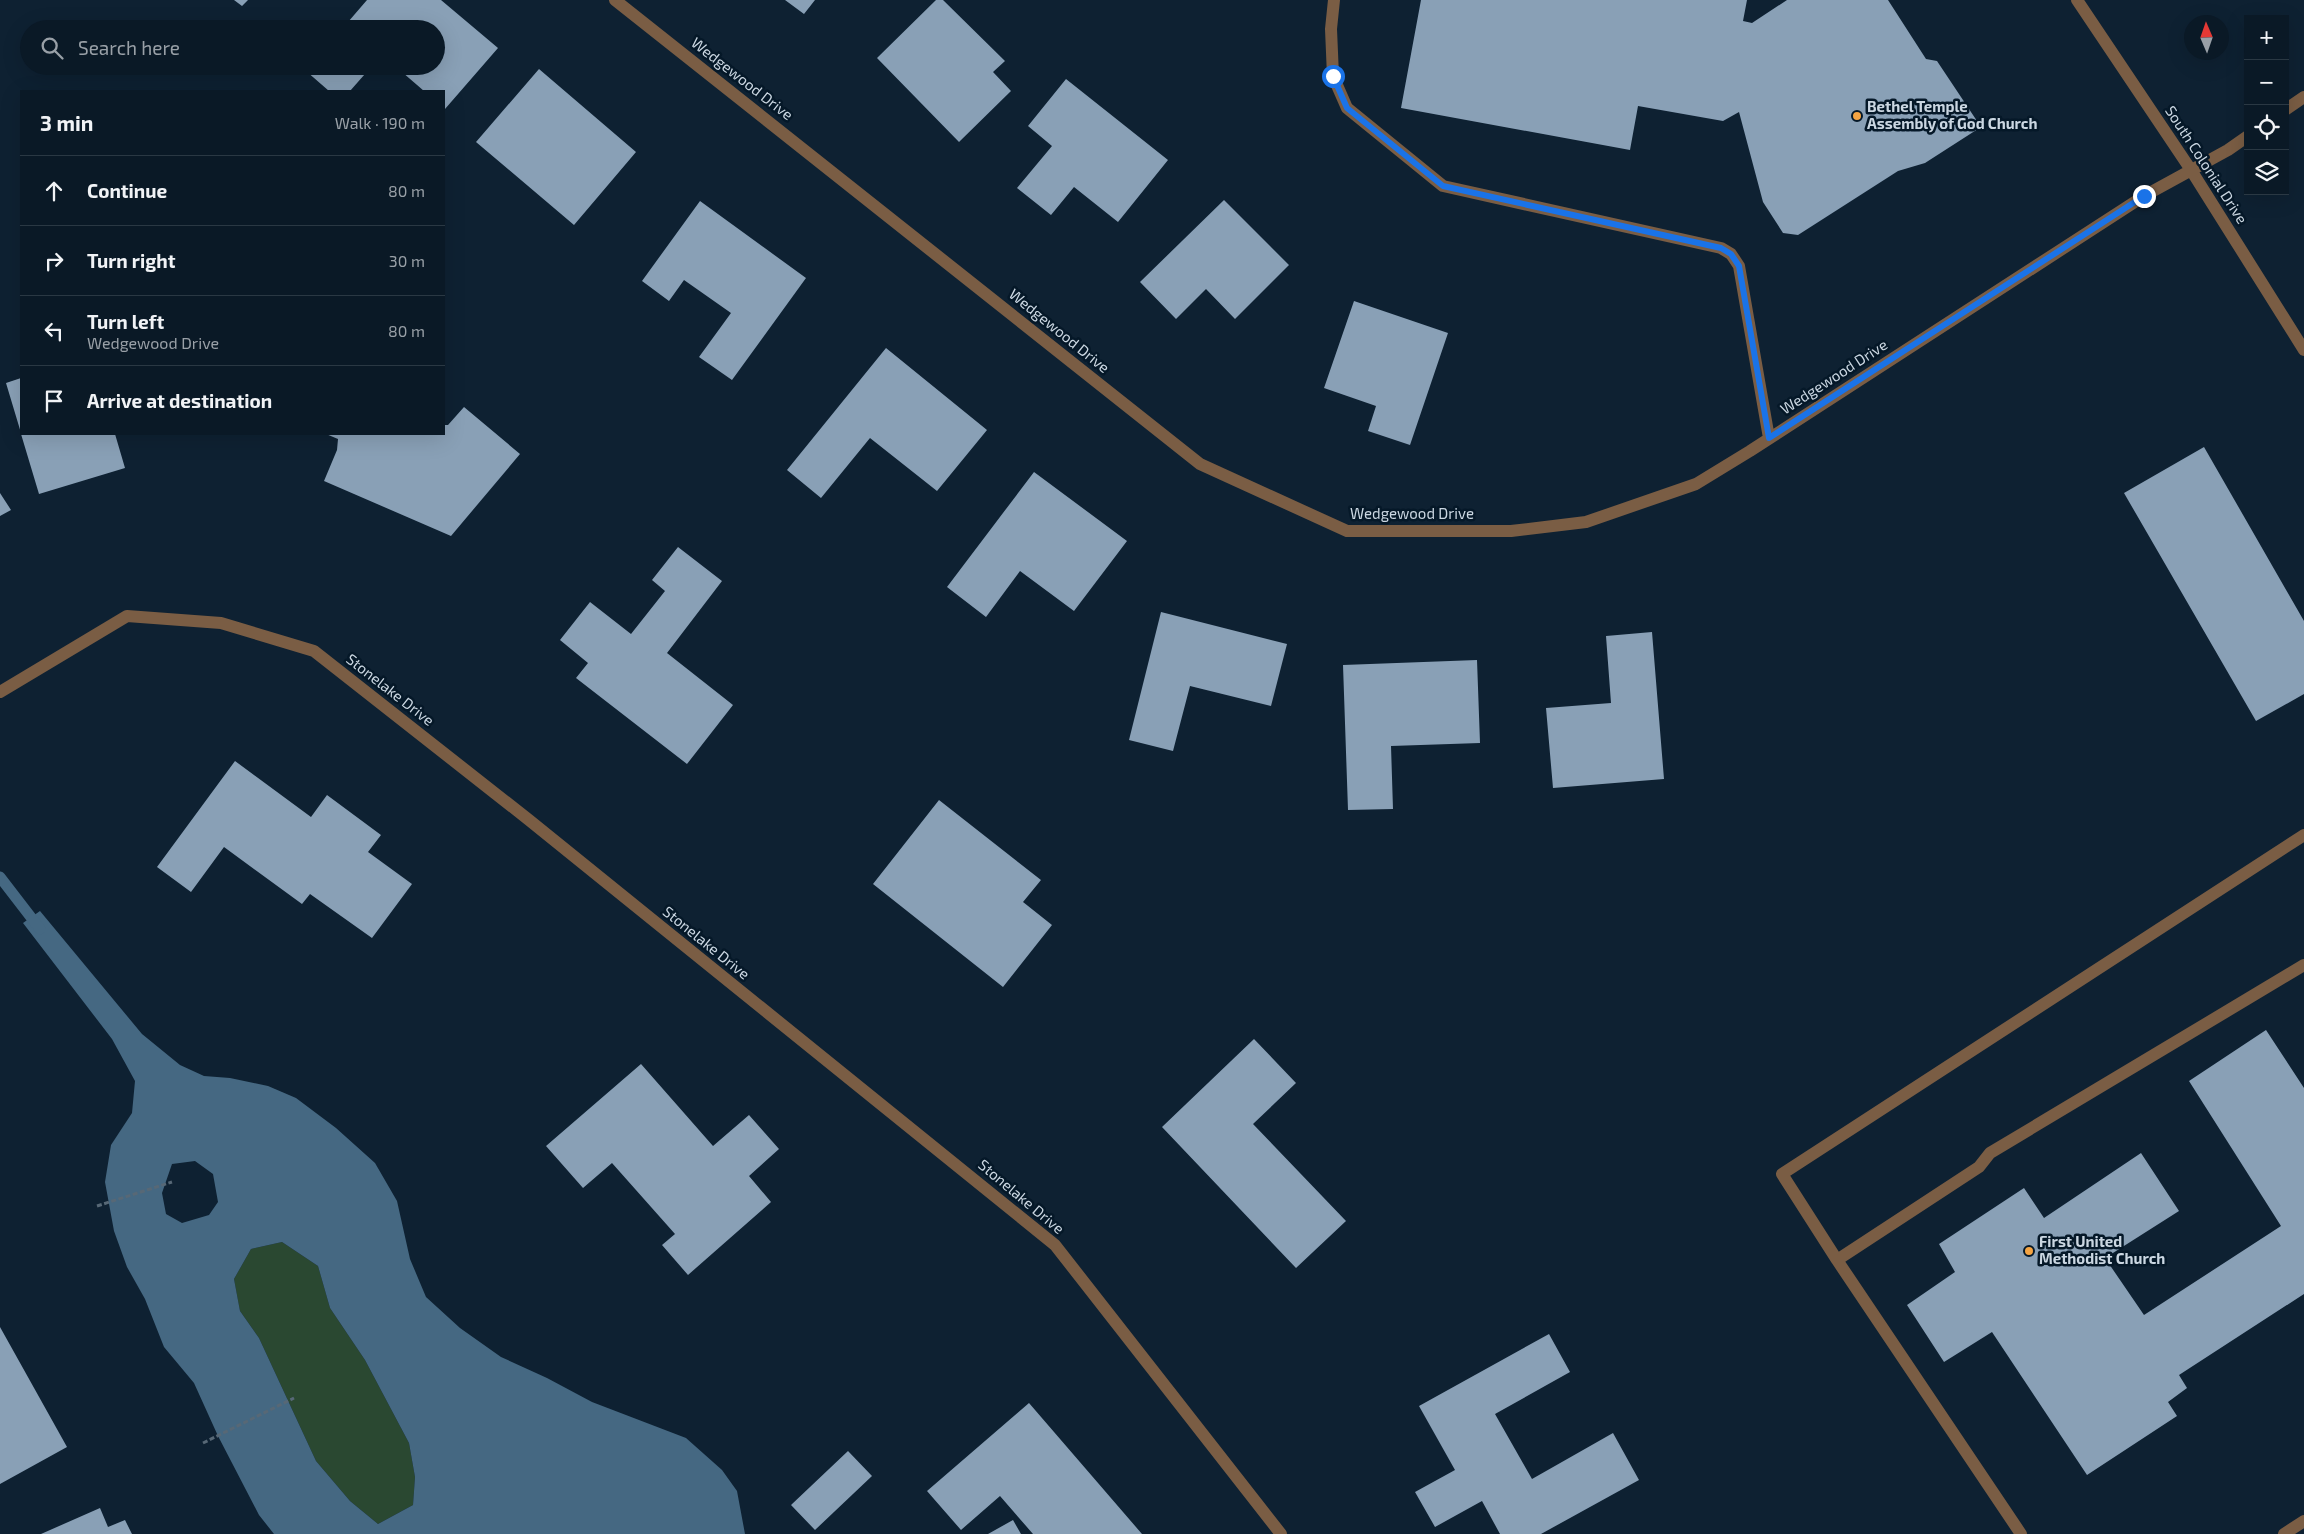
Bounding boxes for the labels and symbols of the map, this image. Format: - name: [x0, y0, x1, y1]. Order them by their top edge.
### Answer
- north arrow: [2184, 15, 2229, 60]
- street label: Wedgewood Drive: [688, 33, 797, 123]
- route start: [1322, 65, 1345, 88]
- place label: Bethel Temple Assembly of God Church: [1867, 97, 2038, 133]
- street label: South Colonial Drive: [2162, 102, 2252, 227]
- marker: Bethel Temple Assembly of God Church: [1851, 110, 1863, 122]
- route end: [2133, 185, 2156, 208]
- street label: Wedgewood Drive: [1006, 284, 1113, 376]
- street label: Wedgewood Drive: [1777, 335, 1890, 417]
- street label: Wedgewood Drive: [1350, 504, 1474, 522]
- street label: Stonelake Drive: [343, 649, 438, 729]
- street label: Stonelake Drive: [660, 902, 754, 983]
- street label: Stonelake Drive: [975, 1155, 1068, 1237]
- place label: First United Methodist Church: [2039, 1232, 2165, 1267]
- marker: First United Methodist Church: [2023, 1245, 2035, 1257]

